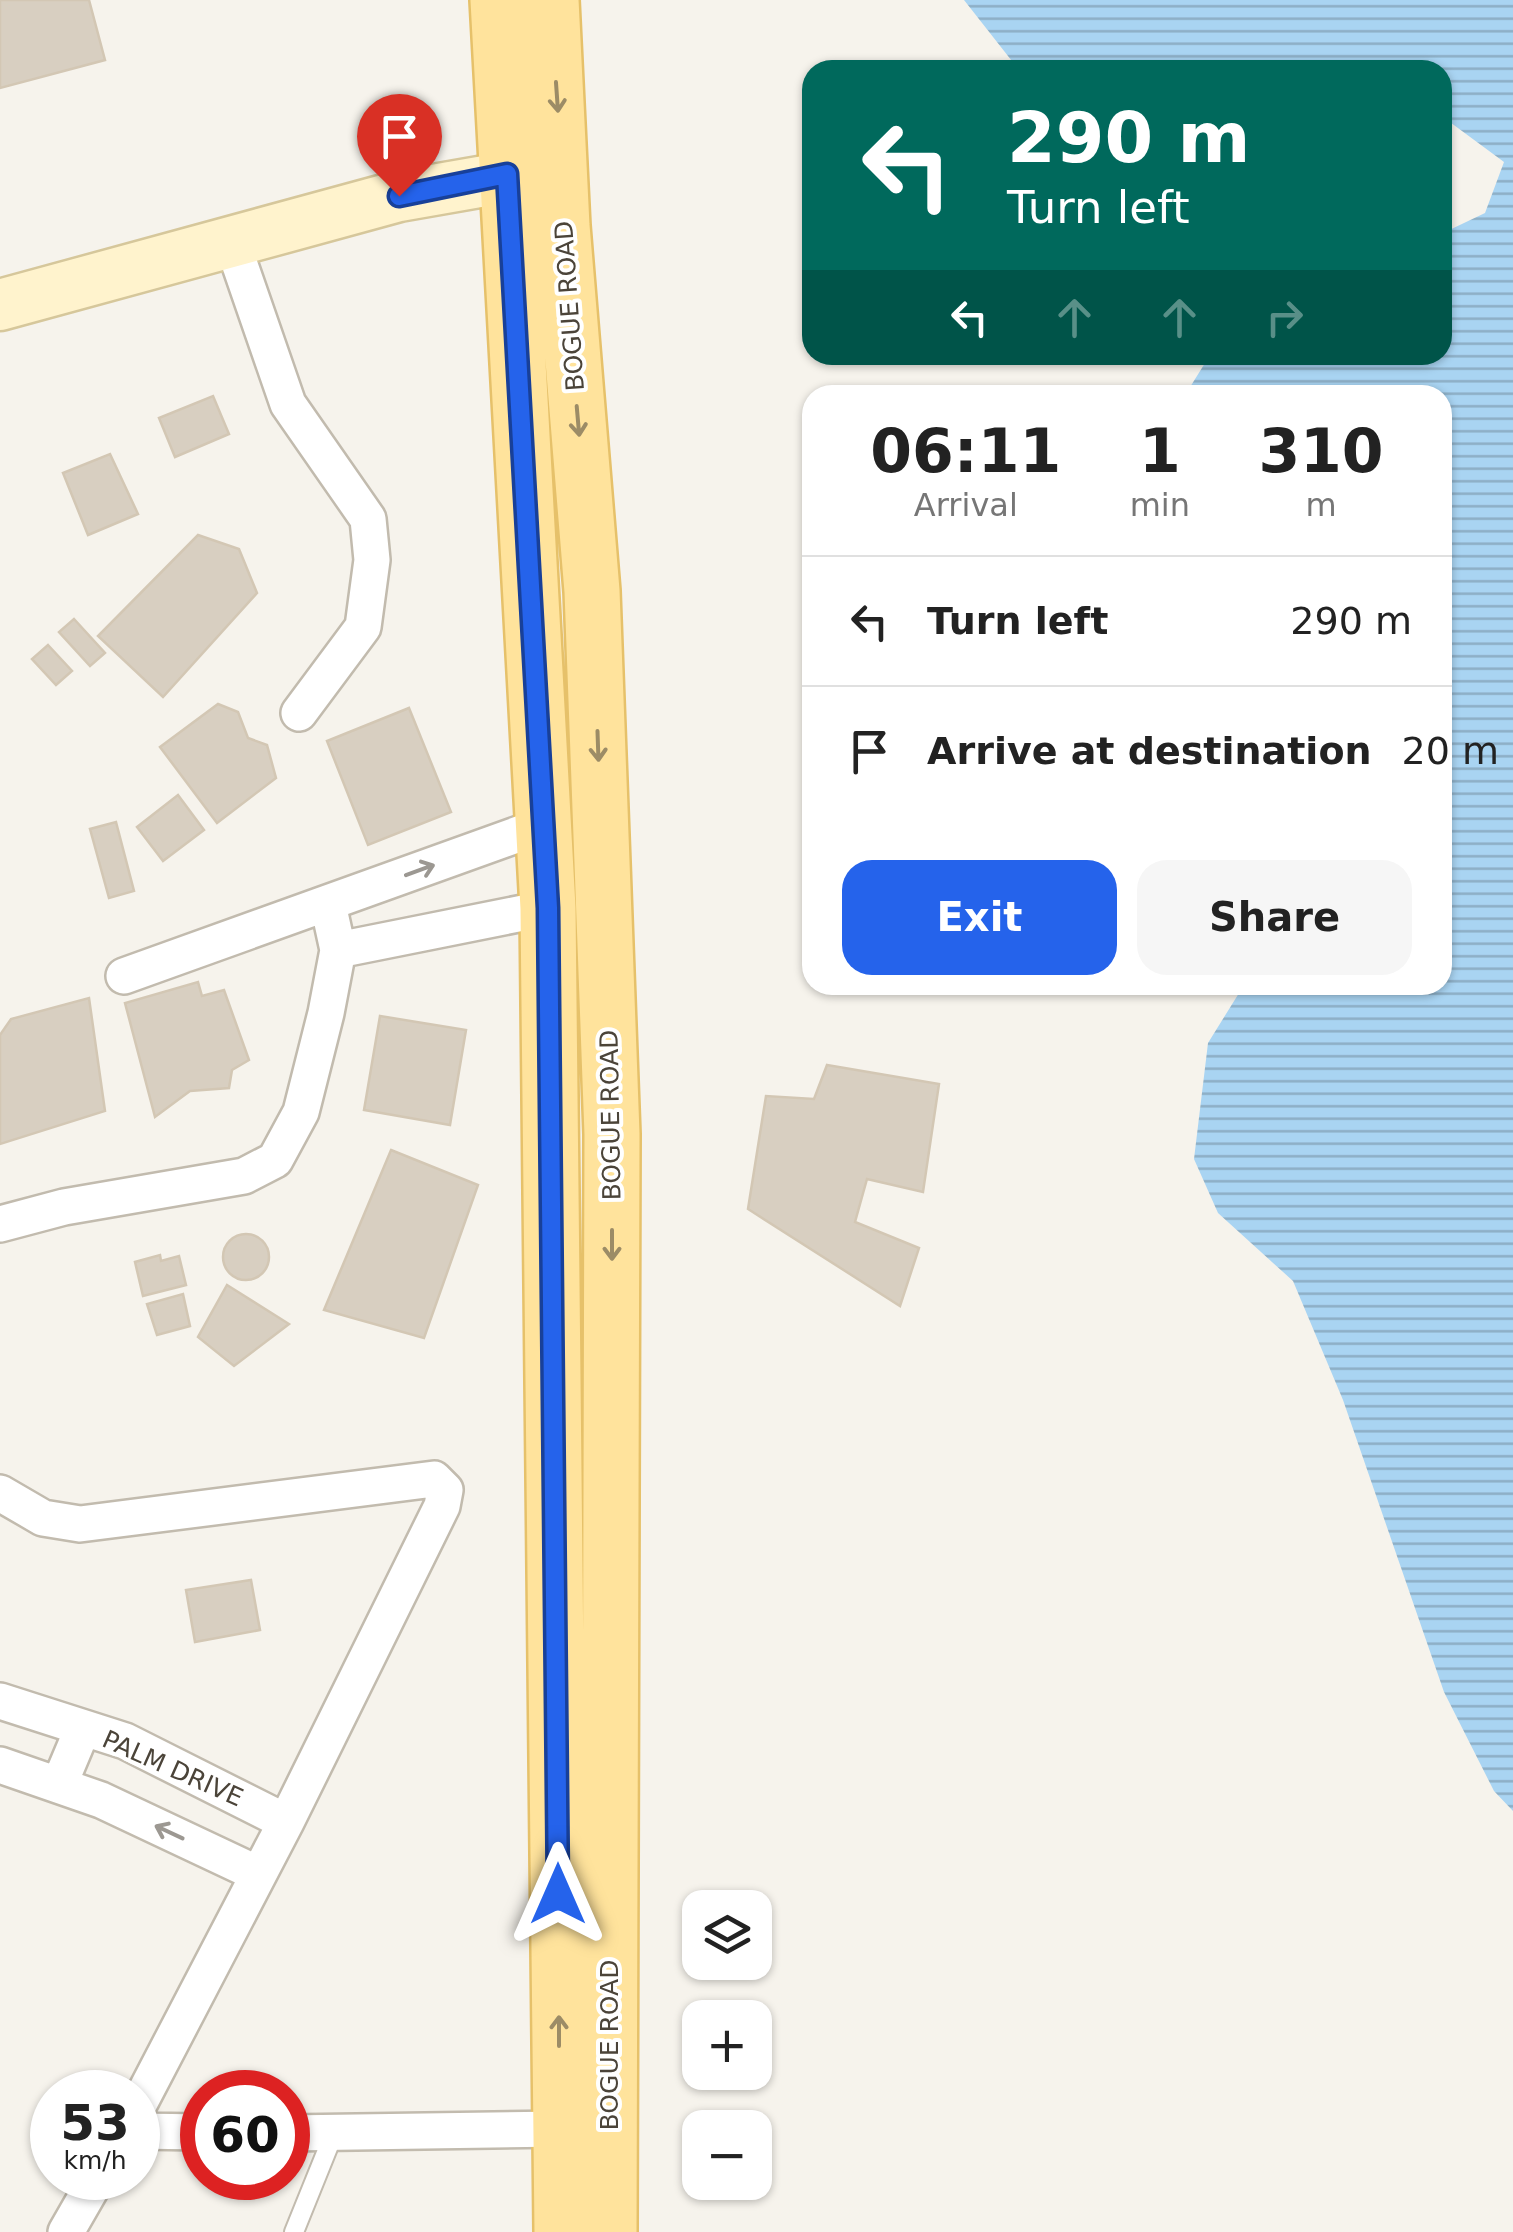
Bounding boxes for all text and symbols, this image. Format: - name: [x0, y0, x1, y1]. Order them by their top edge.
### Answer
- one-way arrow: [548, 81, 567, 113]
- pin: [357, 94, 442, 197]
- text: 290 m: [1007, 97, 1250, 179]
- icon: left: [842, 100, 972, 230]
- icon: arrive: [372, 109, 427, 164]
- text: Turn left: [1007, 181, 1190, 234]
- street label: BOGUE ROAD: [549, 220, 590, 392]
- icon: left: [942, 290, 997, 345]
- icon: ahead: [1047, 290, 1102, 345]
- icon: ahead: [1152, 290, 1207, 345]
- icon: right: [1257, 290, 1312, 345]
- one-way arrow: [569, 405, 588, 437]
- text: 06:11: [870, 416, 1061, 486]
- text: 1: [1139, 416, 1181, 486]
- text: 310: [1258, 416, 1384, 486]
- text: Arrival: [914, 486, 1018, 524]
- text: min: [1130, 486, 1190, 524]
- text: m: [1305, 486, 1337, 524]
- icon: left: [842, 594, 897, 649]
- text: Turn left: [927, 599, 1108, 643]
- text: 290 m: [1290, 599, 1412, 643]
- icon: arrive: [842, 724, 897, 779]
- one-way arrow: [589, 729, 608, 761]
- text: Arrive at destination: [927, 729, 1372, 773]
- text: 20 m: [1402, 729, 1499, 773]
- one-way arrow: [403, 860, 435, 878]
- button: Exit: [842, 860, 1117, 975]
- button: Share: [1137, 860, 1412, 975]
- street label: BOGUE ROAD: [595, 1029, 626, 1201]
- one-way arrow: [602, 1228, 622, 1261]
- street label: PALM DRIVE: [98, 1725, 248, 1812]
- one-way arrow: [155, 1822, 185, 1841]
- position arrow: [506, 1842, 610, 1946]
- map controls: [682, 1890, 772, 2200]
- button: layers: [682, 1890, 772, 1980]
- street label: BOGUE ROAD: [595, 1960, 624, 2130]
- button: +: [682, 2000, 772, 2090]
- one-way arrow: [550, 2016, 568, 2048]
- speed limit sign: 60: [180, 2070, 310, 2200]
- text: 53: [60, 2094, 130, 2152]
- button: −: [682, 2110, 772, 2200]
- text: km/h: [63, 2146, 127, 2175]

